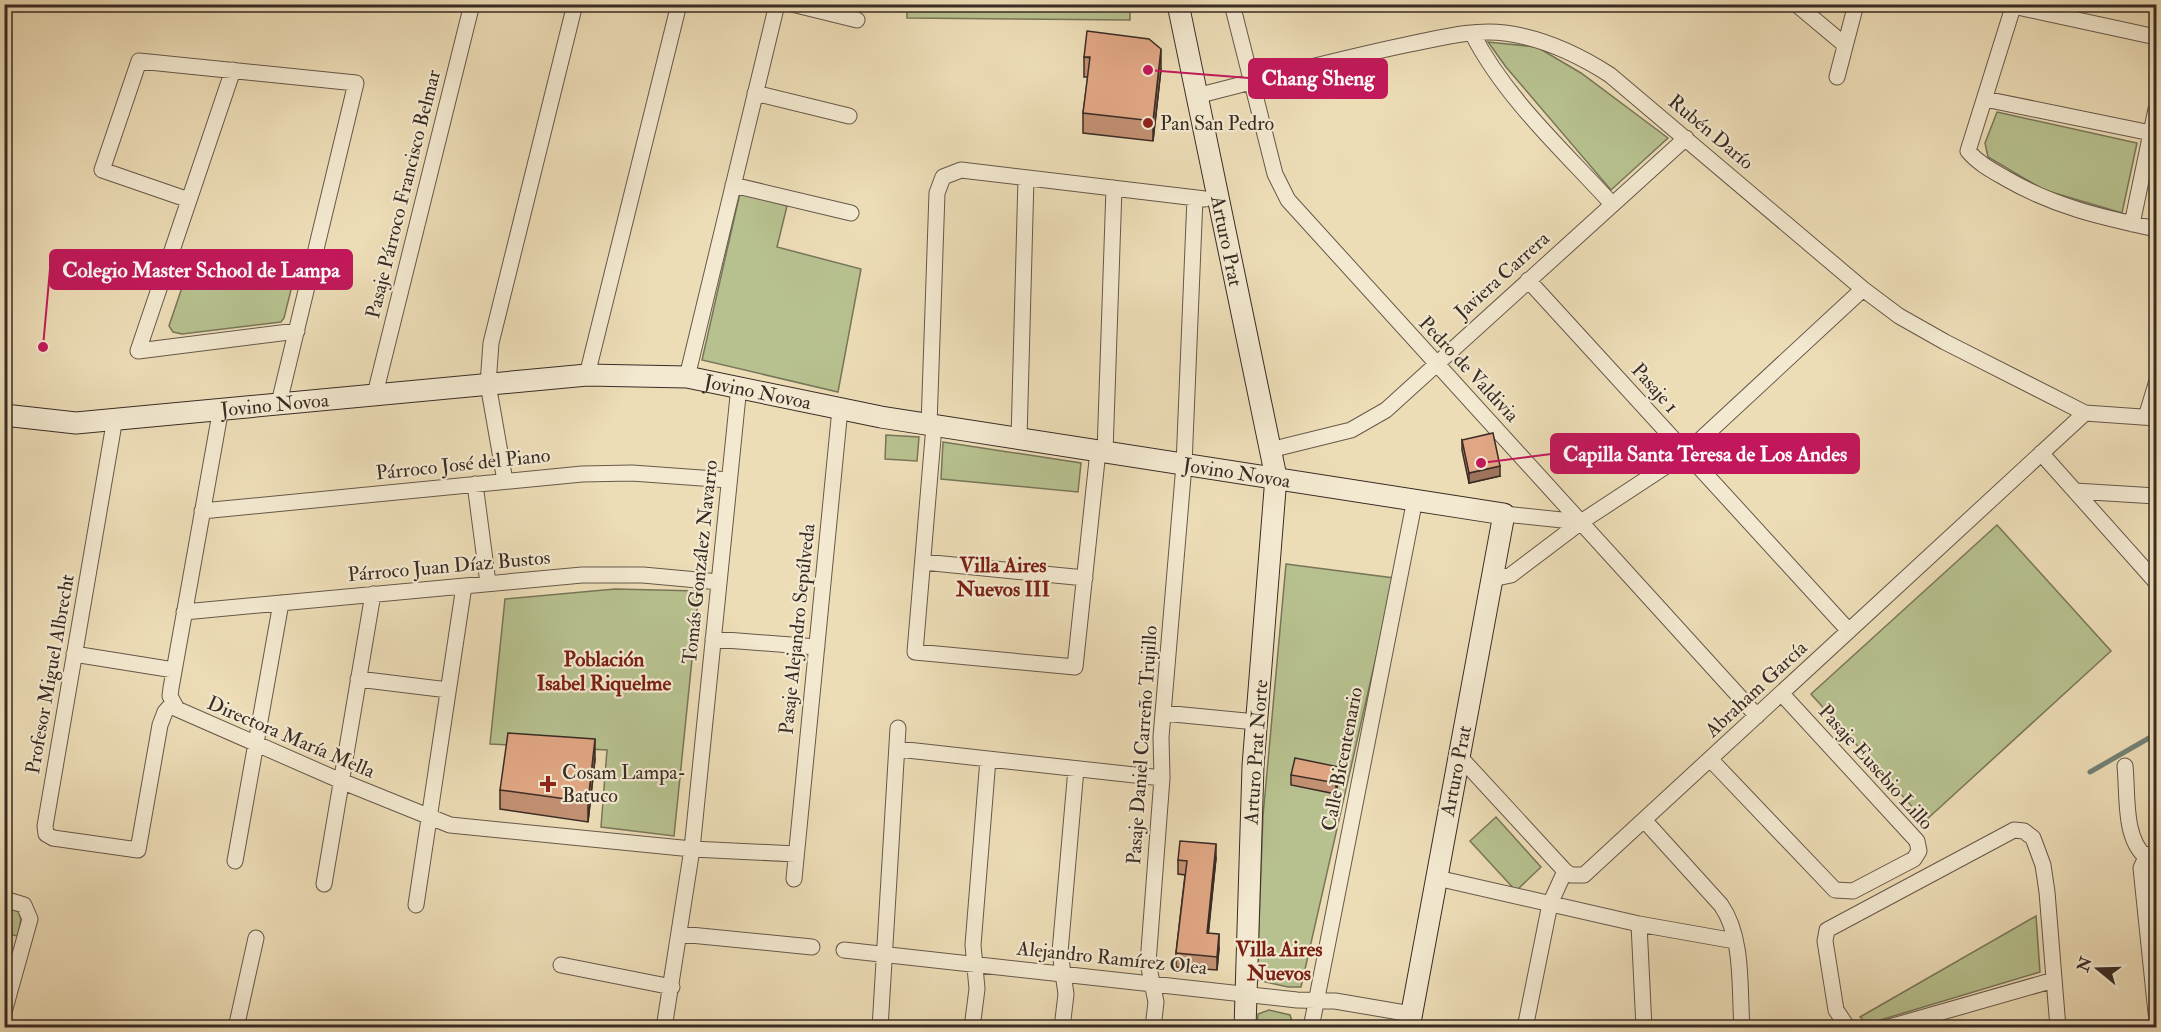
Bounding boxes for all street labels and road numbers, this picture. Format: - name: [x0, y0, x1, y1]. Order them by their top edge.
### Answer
- street label: Pasaje Párroco Francisco Belmar: [360, 67, 446, 321]
- street label: Rubén Darío: [1663, 89, 1759, 175]
- street label: Arturo Prat: [1205, 192, 1249, 289]
- street label: Javiera Carrera: [1449, 225, 1555, 325]
- street label: Pedro de Valdivia: [1413, 311, 1525, 428]
- street label: Pasaje 1: [1626, 358, 1684, 418]
- street label: Jovino Novoa: [701, 368, 814, 415]
- street label: Jovino Novoa: [218, 387, 331, 422]
- street label: Párroco José del Piano: [375, 442, 551, 486]
- street label: Jovino Novoa: [1180, 452, 1293, 493]
- street label: Tomás González Navarro: [677, 459, 723, 665]
- street label: Pasaje Alejandro Sepúlveda: [773, 522, 822, 736]
- street label: Párroco Juan Díaz Bustos: [347, 545, 552, 587]
- street label: Profesor Miguel Albrecht: [20, 572, 80, 776]
- street label: Pasaje Daniel Carreño Trujillo: [1121, 625, 1163, 865]
- street label: Abraham García: [1699, 635, 1813, 743]
- street label: Arturo Prat Norte: [1238, 679, 1274, 826]
- street label: Calle Bicentenario: [1316, 685, 1368, 833]
- street label: Directora María Mella: [203, 690, 379, 784]
- street label: Pasaje Eusebio Lillo: [1813, 699, 1939, 835]
- street label: Arturo Prat: [1435, 723, 1477, 819]
- street label: Alejandro Ramírez Olea: [1015, 935, 1209, 981]

